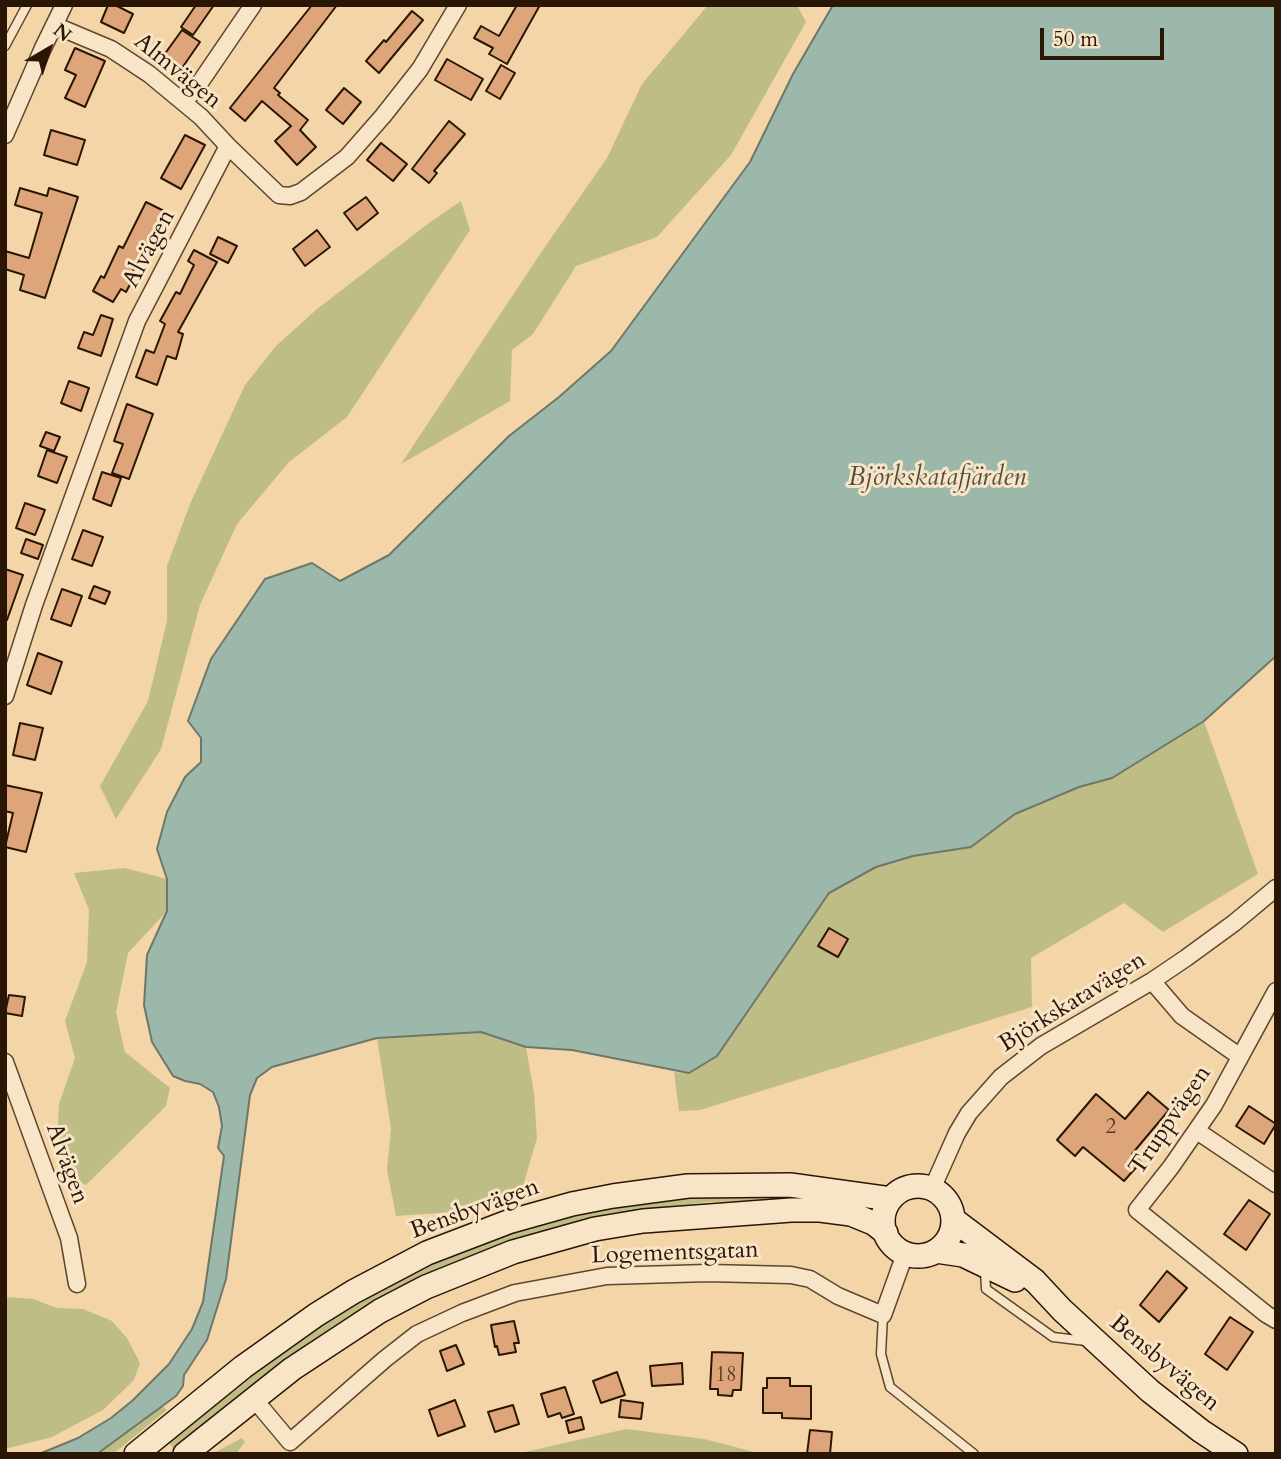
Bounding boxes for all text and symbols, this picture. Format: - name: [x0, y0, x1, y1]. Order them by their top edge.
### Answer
- north arrow: [14, 14, 84, 84]
- scale bar: [1043, 14, 1167, 58]
- text: N: [48, 17, 77, 48]
- text: 50 m: [1053, 25, 1098, 54]
- street label: Almvägen: [127, 28, 227, 116]
- street label: Alvägen: [118, 205, 182, 293]
- water label: Björkskatafjärden: [848, 463, 1026, 495]
- street label: Björkskatavägen: [994, 946, 1152, 1060]
- street label: Truppvägen: [1124, 1061, 1218, 1181]
- house number: 2: [1106, 1115, 1116, 1141]
- street label: Alvägen: [38, 1120, 94, 1208]
- street label: Bensbyvägen: [407, 1173, 543, 1247]
- street label: Logementsgatan: [591, 1237, 759, 1271]
- street label: Bensbyvägen: [1103, 1310, 1225, 1418]
- house number: 18: [715, 1363, 737, 1389]

